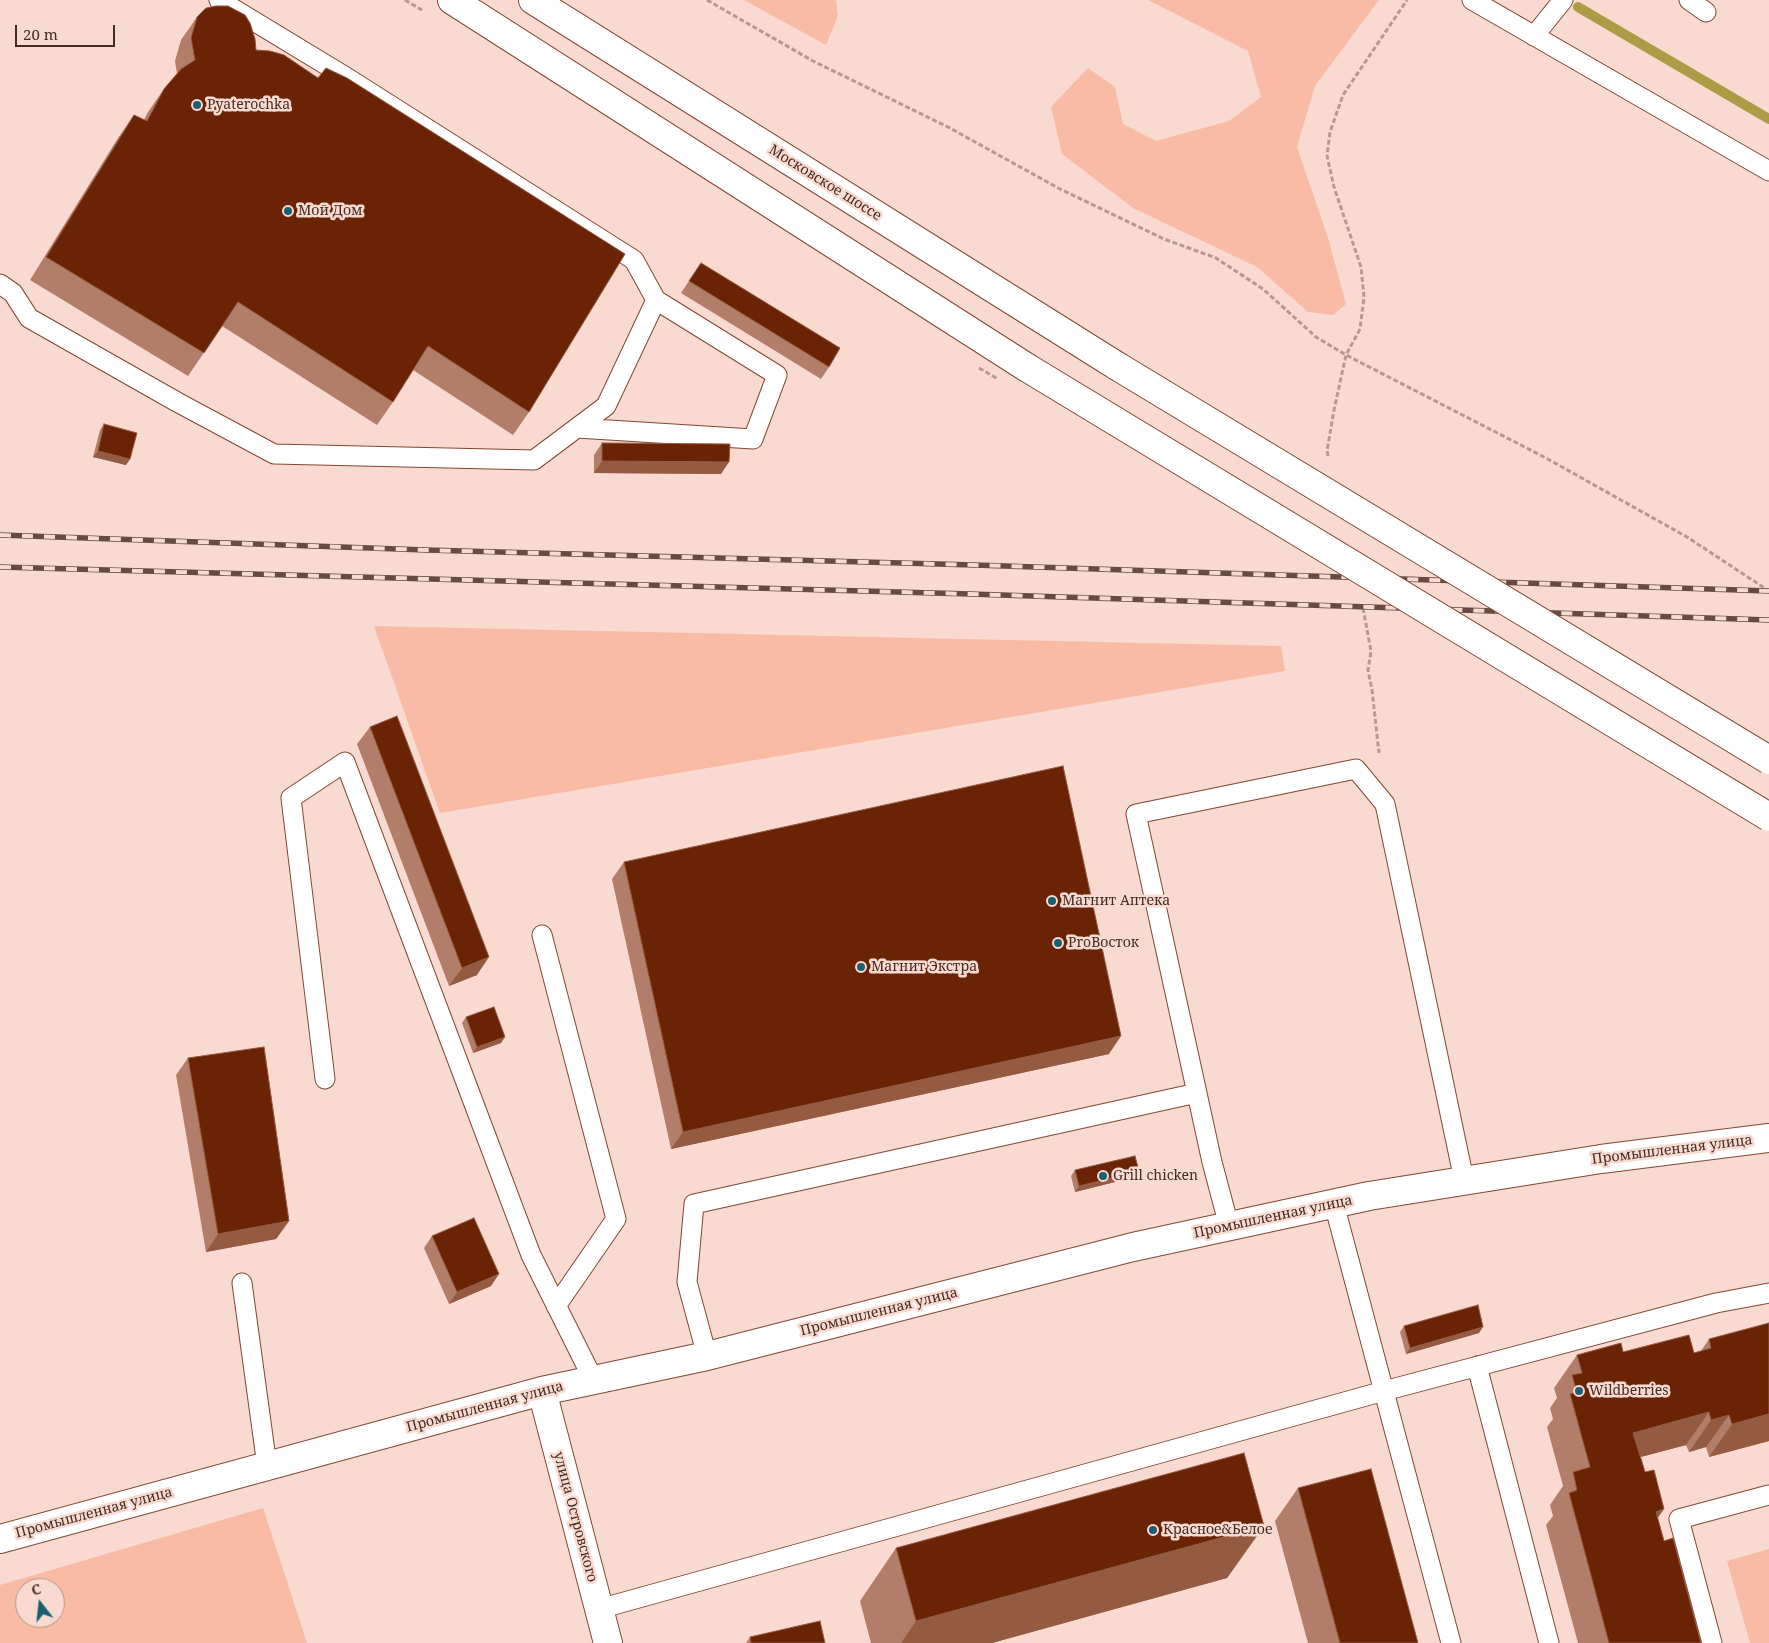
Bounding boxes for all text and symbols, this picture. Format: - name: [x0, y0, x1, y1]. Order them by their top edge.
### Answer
- scale bar: [18, 15, 118, 47]
- text: 20 m: [23, 24, 58, 44]
- place label: Pyaterochka: [207, 97, 290, 113]
- marker: Pyaterochka: [191, 99, 203, 111]
- street label: Московское шоссе: [766, 142, 884, 224]
- place label: Мой Дом: [298, 203, 363, 219]
- marker: Мой Дом: [282, 205, 294, 217]
- place label: Магнит Аптека: [1062, 893, 1170, 909]
- marker: Магнит Аптека: [1046, 895, 1058, 907]
- place label: ProВосток: [1068, 935, 1139, 951]
- marker: ProВосток: [1052, 937, 1064, 949]
- place label: Магнит Экстра: [871, 959, 977, 975]
- marker: Магнит Экстра: [855, 961, 867, 973]
- street label: Промышленная улица: [1591, 1132, 1753, 1168]
- place label: Grill chicken: [1113, 1168, 1198, 1184]
- marker: Grill chicken: [1097, 1170, 1109, 1182]
- street label: Промышленная улица: [1192, 1192, 1354, 1242]
- street label: Промышленная улица: [798, 1284, 960, 1340]
- street label: Промышленная улица: [405, 1378, 565, 1436]
- place label: Wildberries: [1589, 1383, 1669, 1399]
- marker: Wildberries: [1573, 1385, 1585, 1397]
- street label: улица Островского: [550, 1450, 600, 1584]
- street label: Промышленная улица: [14, 1484, 174, 1542]
- place label: Красное&Белое: [1163, 1522, 1272, 1538]
- marker: Красное&Белое: [1147, 1524, 1159, 1536]
- north arrow: [15, 1578, 65, 1628]
- text: С: [29, 1579, 43, 1599]

